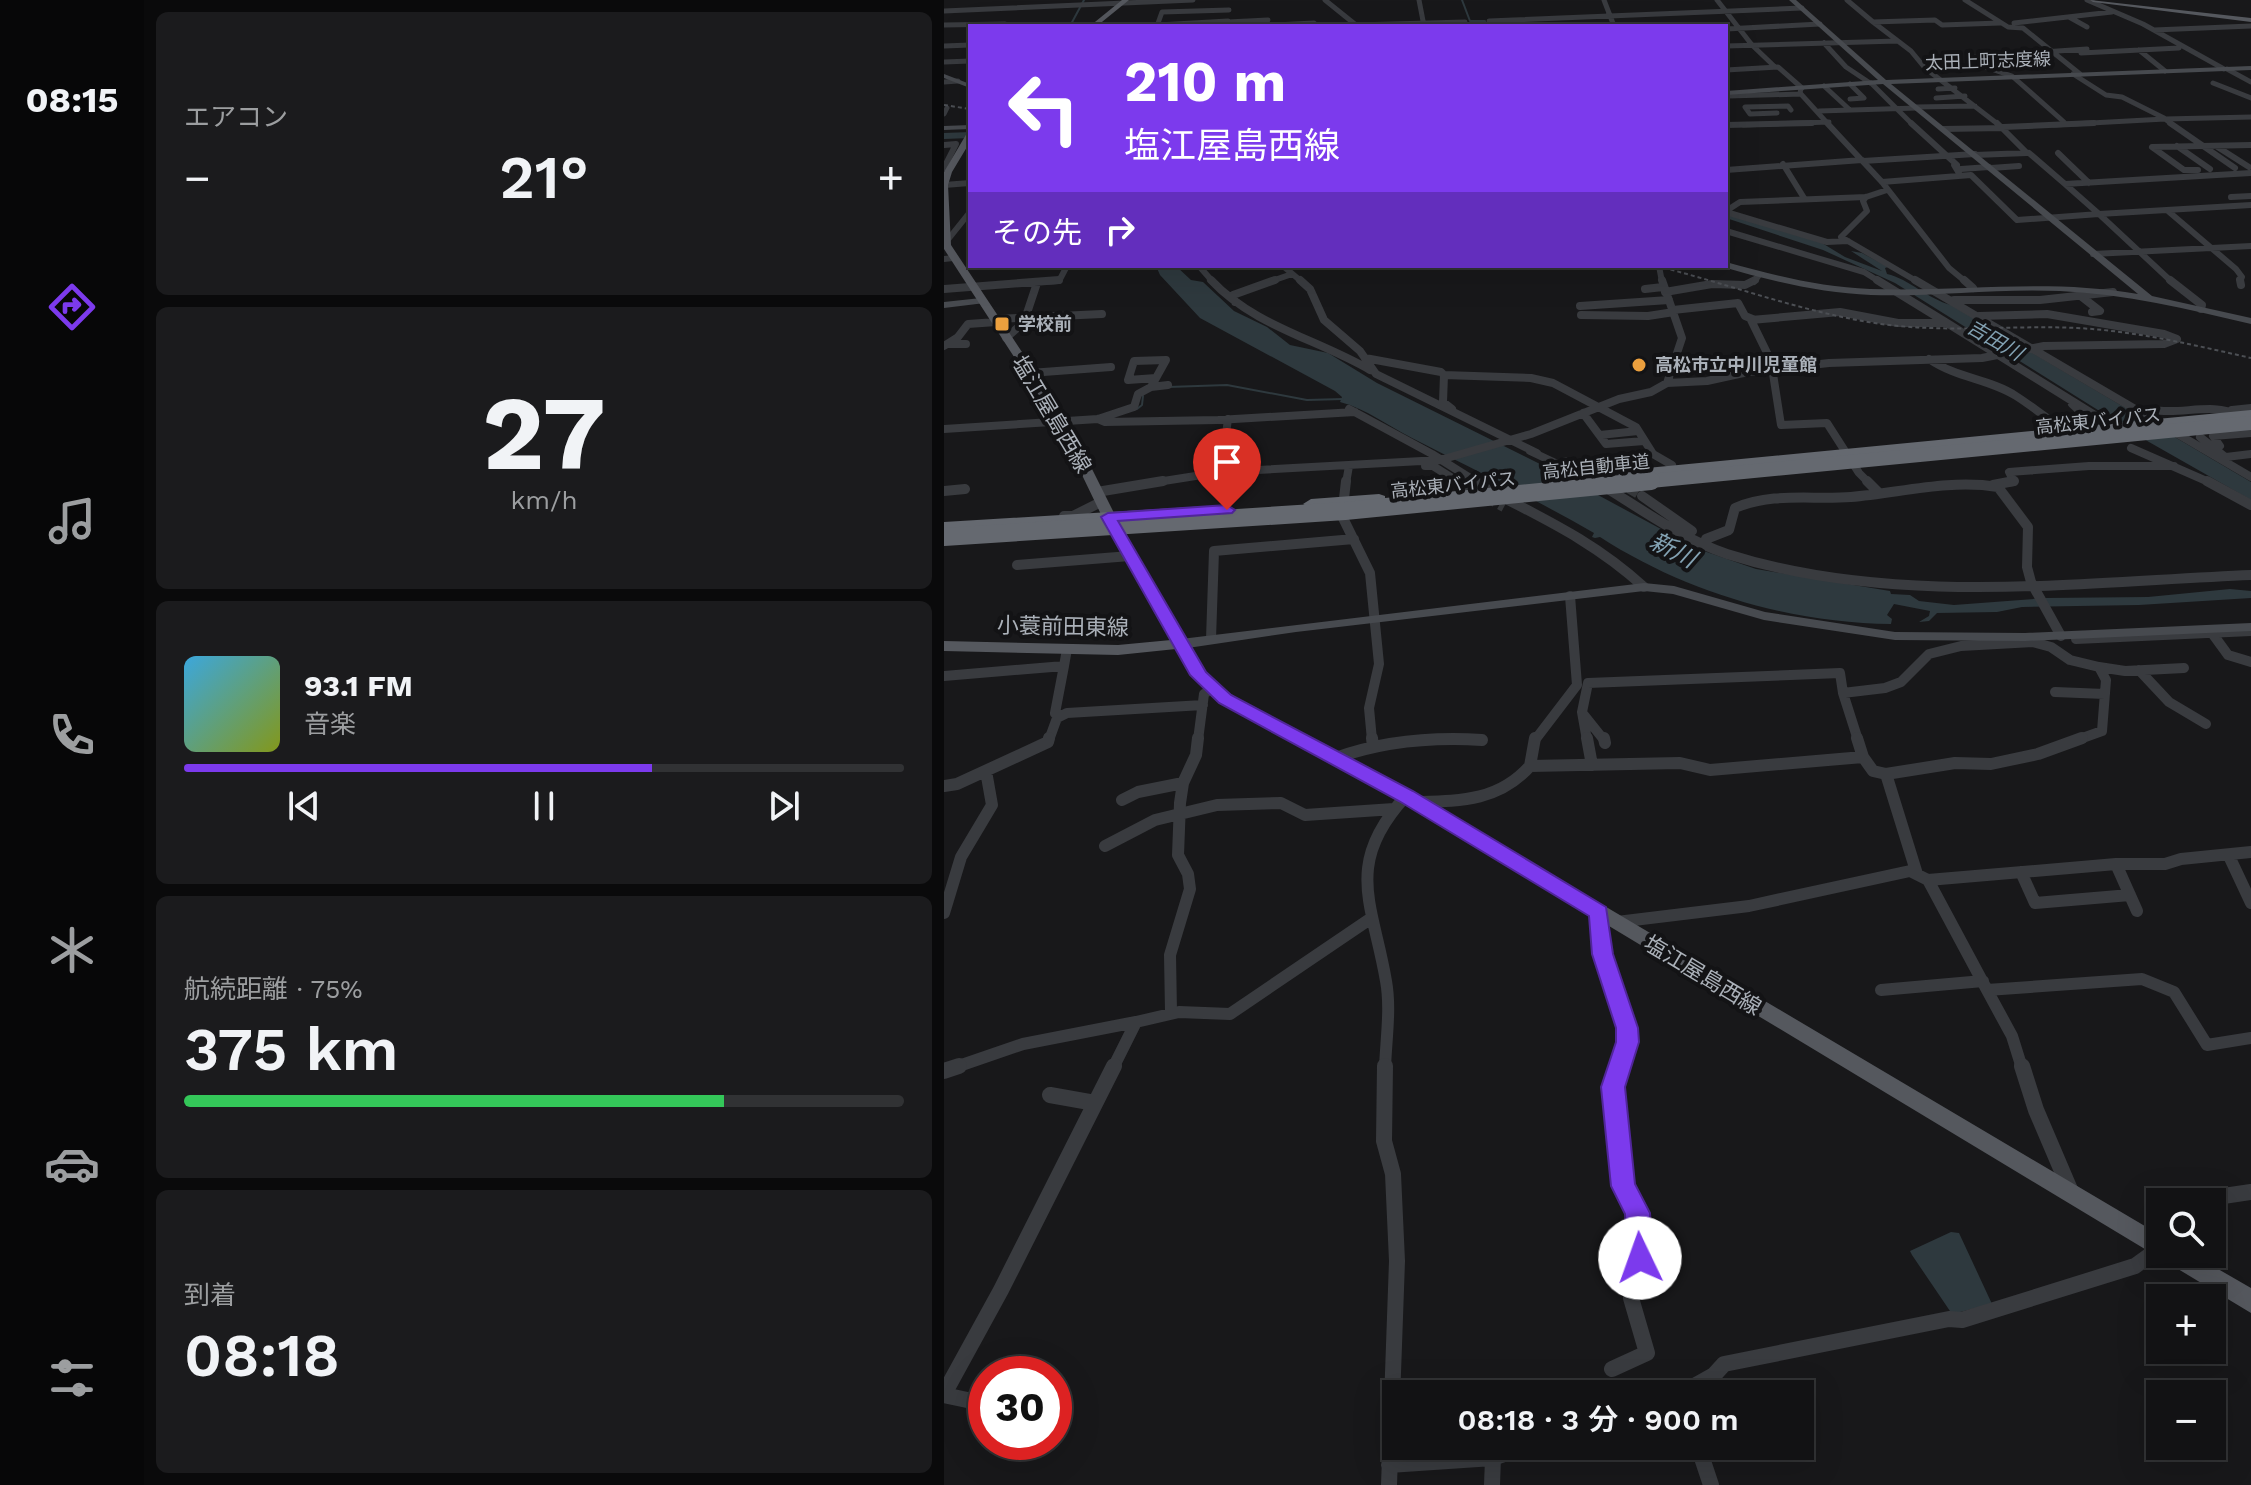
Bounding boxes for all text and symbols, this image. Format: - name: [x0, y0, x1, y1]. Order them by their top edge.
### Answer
- street label: 太田上町志度線: [1925, 48, 2051, 73]
- text: 210 m: [1124, 49, 1286, 115]
- icon: left: [992, 56, 1096, 160]
- text: 08:15: [25, 79, 119, 121]
- text: エアコン: [184, 102, 288, 132]
- text: 塩江屋島西線: [1124, 125, 1340, 167]
- text: 21°: [499, 142, 589, 213]
- text: −: [184, 152, 211, 204]
- text: +: [877, 152, 904, 204]
- icon: right: [1098, 208, 1142, 252]
- text: その先: [992, 215, 1082, 250]
- icon: directions: [44, 279, 100, 335]
- place label: 学校前: [1018, 313, 1072, 334]
- marker: 学校前: [993, 315, 1011, 333]
- water label: 吉田川: [1963, 315, 2029, 366]
- street label: 塩江屋島西線: [1007, 351, 1096, 477]
- place label: 高松市立中川児童館: [1655, 354, 1817, 375]
- marker: 高松市立中川児童館: [1630, 356, 1648, 374]
- text: 27: [482, 372, 606, 494]
- street label: 高松東バイパス: [2034, 403, 2162, 438]
- pin: [1193, 428, 1261, 510]
- icon: arrive: [1205, 440, 1249, 484]
- street label: 高松自動車道: [1541, 450, 1651, 483]
- street label: 高松東バイパス: [1389, 467, 1517, 502]
- text: km/h: [511, 485, 577, 515]
- icon: music: [44, 493, 100, 549]
- water label: 新川: [1645, 527, 1703, 575]
- street label: 小蓑前田東線: [997, 613, 1129, 640]
- text: 93.1 FM: [304, 668, 413, 703]
- icon: phone: [44, 707, 100, 763]
- text: 音楽: [304, 709, 356, 739]
- icon: previous: [282, 784, 326, 828]
- icon: pause: [522, 784, 566, 828]
- icon: next: [762, 784, 806, 828]
- icon: climate: [44, 922, 100, 978]
- street label: 塩江屋島西線: [1640, 931, 1766, 1020]
- text: 航続距離 · 75%: [184, 974, 363, 1004]
- text: 375 km: [184, 1014, 399, 1085]
- icon: car: [44, 1136, 100, 1192]
- map controls: [2146, 1188, 2226, 1460]
- button: search: [2146, 1188, 2226, 1268]
- position arrow: [1598, 1216, 1682, 1300]
- text: 到着: [184, 1280, 236, 1310]
- button: +: [2146, 1284, 2226, 1364]
- text: 08:18: [184, 1320, 340, 1391]
- icon: filters: [44, 1350, 100, 1406]
- speed limit sign: 30: [968, 1356, 1072, 1460]
- button: −: [2146, 1380, 2226, 1460]
- text: 08:18 · 3 分 · 900 m: [1457, 1402, 1739, 1437]

